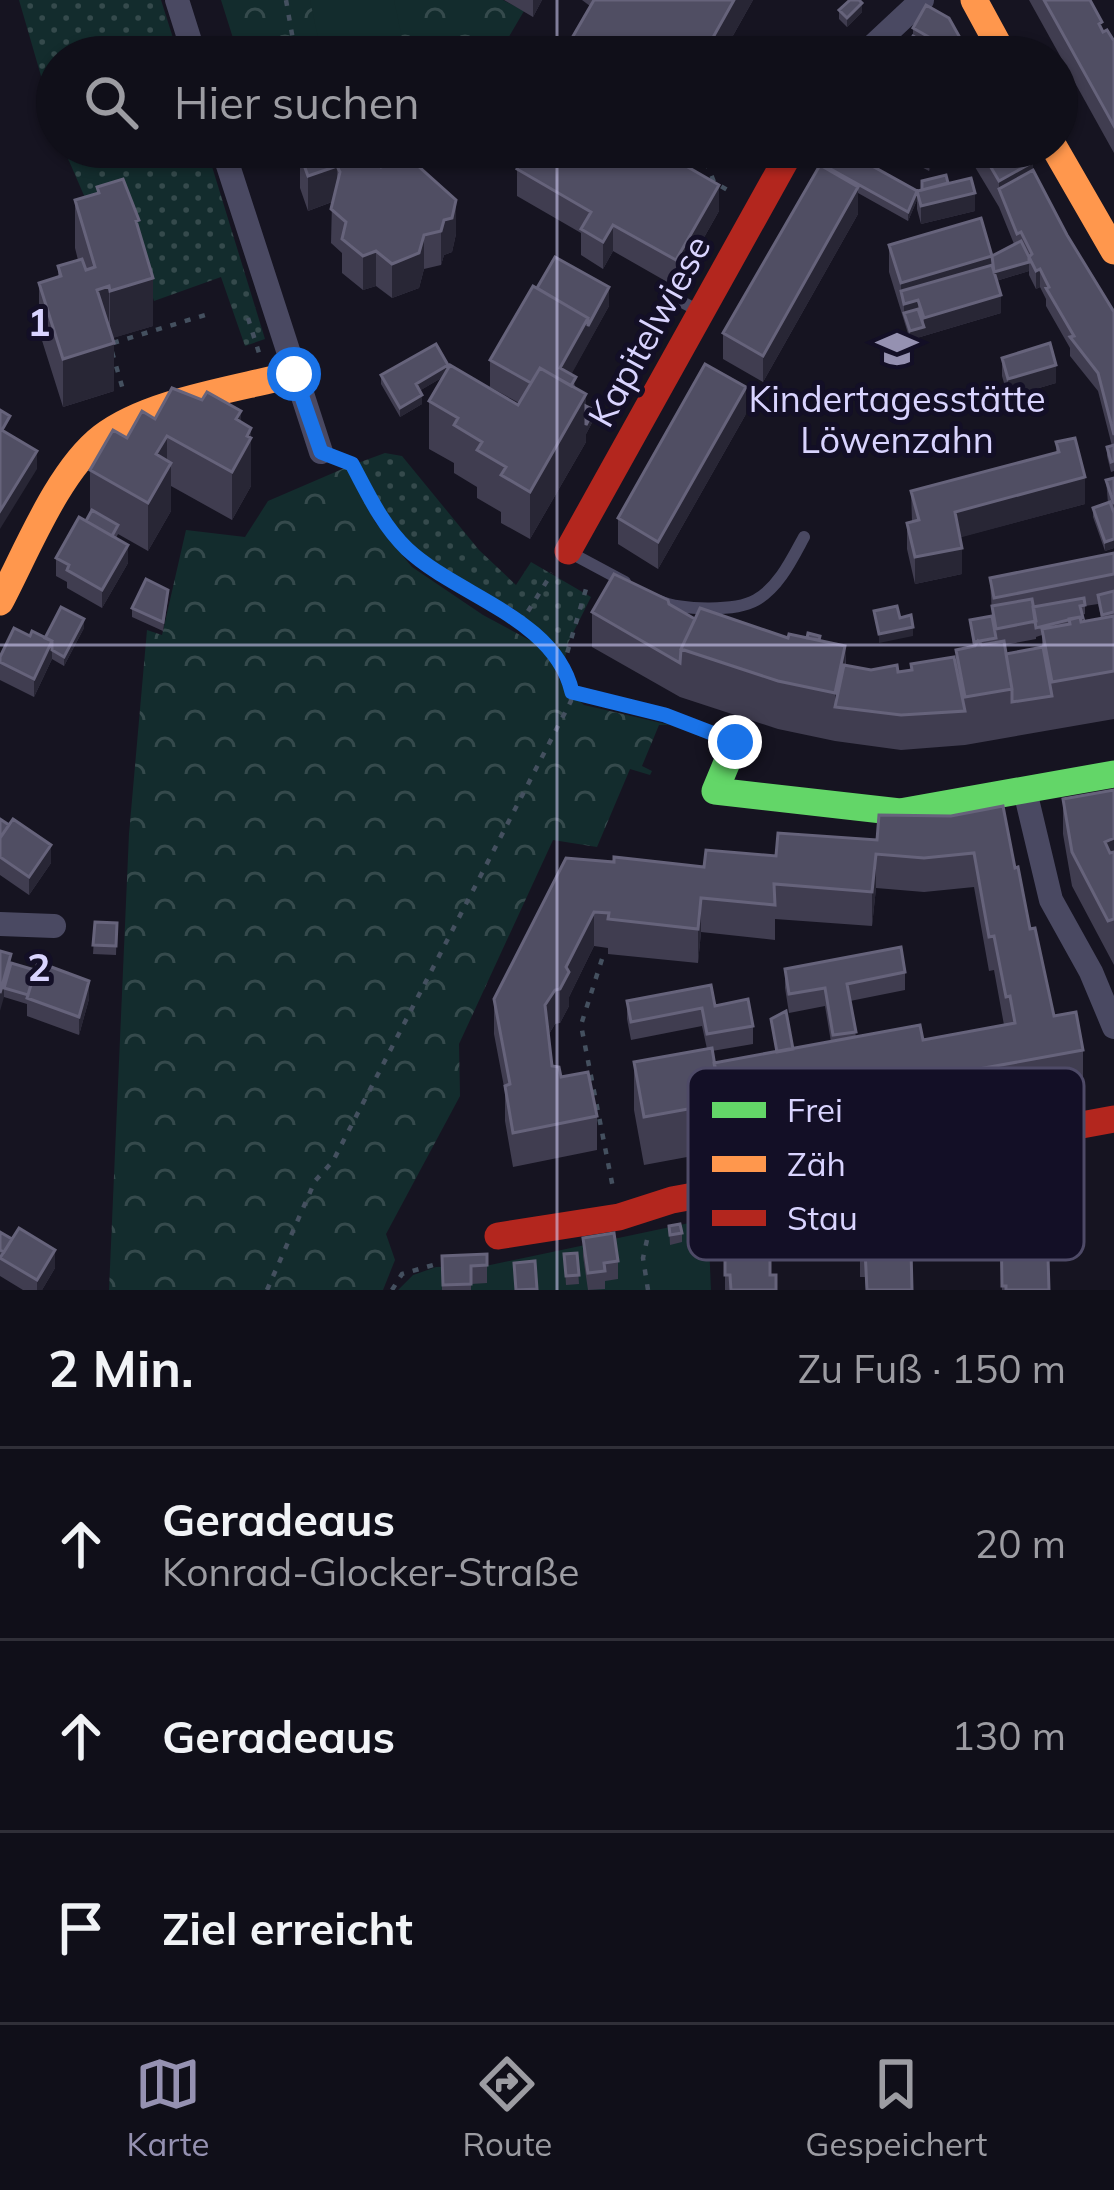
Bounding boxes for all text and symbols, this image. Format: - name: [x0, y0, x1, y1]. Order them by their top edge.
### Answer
- search box: [36, 36, 1078, 168]
- icon: search: [78, 69, 144, 135]
- text: Hier suchen: [174, 74, 420, 130]
- street label: Kapitelwiese: [577, 227, 720, 434]
- text: 1: [27, 297, 51, 346]
- school or university icon: Kindertagesstätte Löwenzahn: [874, 326, 920, 372]
- route start: [267, 347, 321, 401]
- place label: Kindertagesstätte Löwenzahn: [748, 376, 1046, 462]
- route end: [708, 715, 762, 769]
- text: 2: [27, 942, 51, 991]
- legend: [688, 1068, 1084, 1260]
- text: Frei: [787, 1089, 843, 1130]
- text: Zäh: [787, 1143, 846, 1184]
- text: Stau: [787, 1197, 858, 1238]
- text: 2 Min.: [48, 1336, 194, 1400]
- text: Zu Fuß · 150 m: [798, 1344, 1066, 1393]
- text: Geradeaus: [162, 1491, 395, 1547]
- icon: ahead: [48, 1511, 114, 1577]
- text: 20 m: [975, 1519, 1066, 1568]
- text: Konrad-Glocker-Straße: [162, 1547, 579, 1596]
- icon: ahead: [48, 1703, 114, 1769]
- text: Geradeaus: [162, 1708, 395, 1764]
- text: 130 m: [951, 1711, 1066, 1760]
- icon: arrive: [48, 1895, 114, 1961]
- text: Ziel erreicht: [162, 1900, 413, 1956]
- tab: Karte: [127, 2051, 209, 2164]
- tab: Route: [463, 2051, 552, 2164]
- tab: Gespeichert: [805, 2051, 987, 2164]

